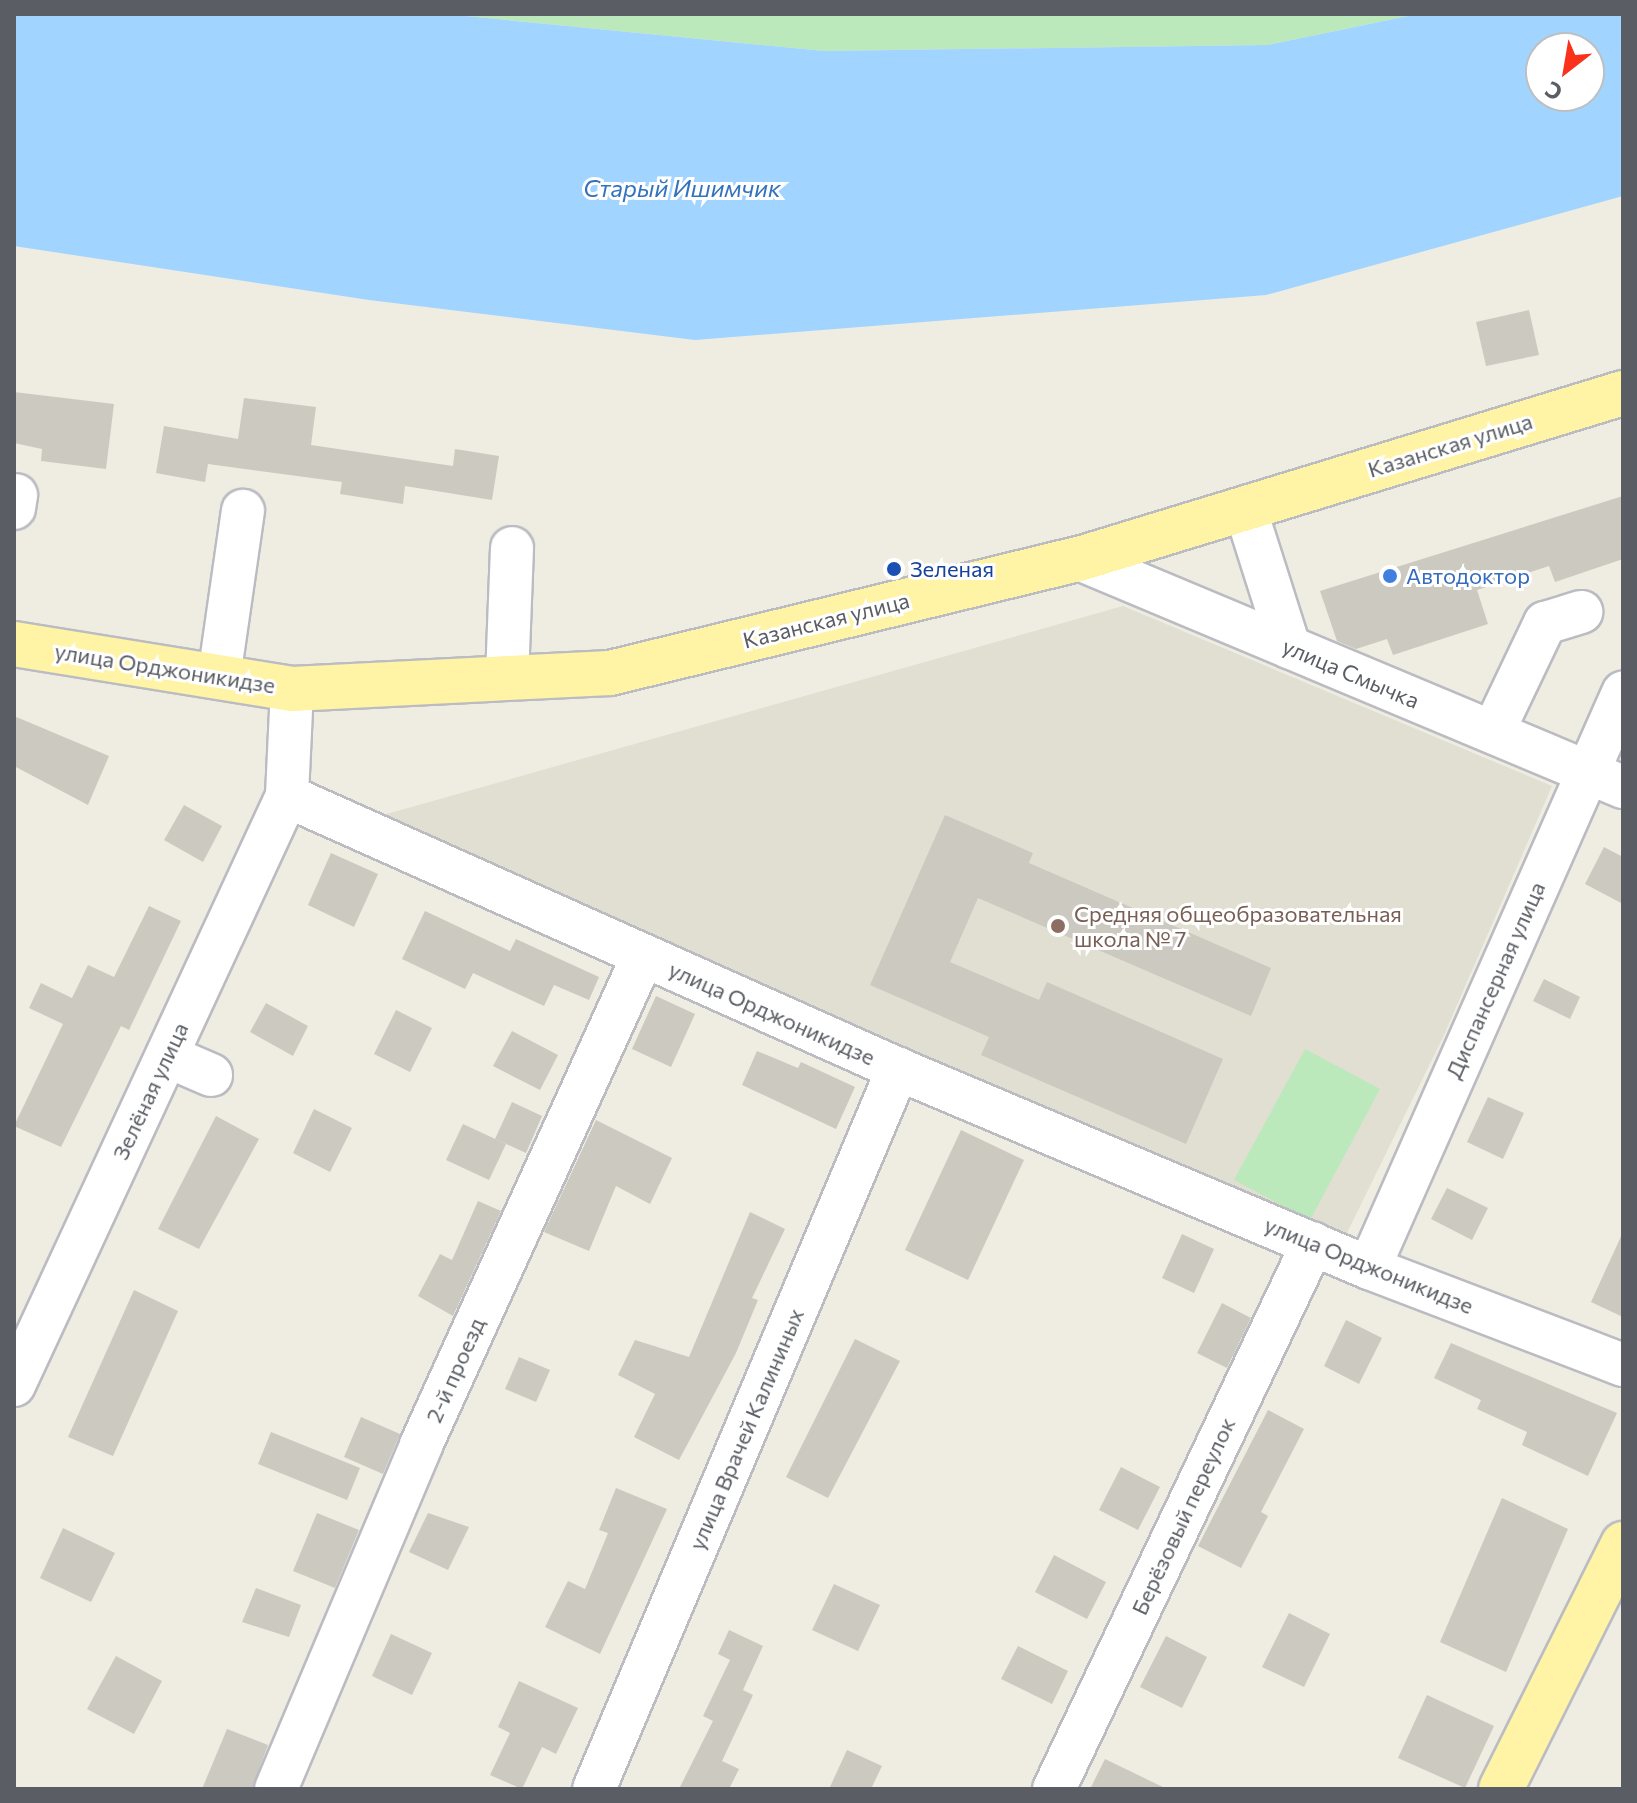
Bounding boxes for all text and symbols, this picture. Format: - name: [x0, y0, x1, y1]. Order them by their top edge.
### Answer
- north arrow: [1525, 32, 1605, 112]
- text: С: [1540, 76, 1567, 107]
- water label: Старый Ишимчик: [583, 174, 781, 202]
- street label: Казанская улица: [1364, 407, 1536, 483]
- place label: Зеленая: [910, 556, 994, 582]
- marker: Зеленая: [885, 560, 903, 578]
- place label: Автодоктор: [1406, 563, 1530, 589]
- marker: Автодоктор: [1381, 567, 1399, 585]
- street label: Казанская улица: [740, 587, 912, 653]
- street label: улица Смычка: [1279, 632, 1423, 714]
- street label: улица Орджоникидзе: [53, 638, 277, 698]
- street label: Диспансерная улица: [1440, 878, 1550, 1082]
- place label: Средняя общеобразовательная школа № 7: [1074, 900, 1402, 952]
- marker: Средняя общеобразовательная школа № 7: [1049, 917, 1067, 935]
- street label: улица Орджоникидзе: [665, 956, 879, 1070]
- street label: Зелёная улица: [107, 1018, 193, 1164]
- street label: улица Орджоникидзе: [1261, 1211, 1477, 1319]
- street label: улица Врачей Калининых: [683, 1304, 809, 1554]
- street label: 2-й проезд: [420, 1313, 490, 1427]
- street label: Берёзовый переулок: [1126, 1413, 1240, 1619]

